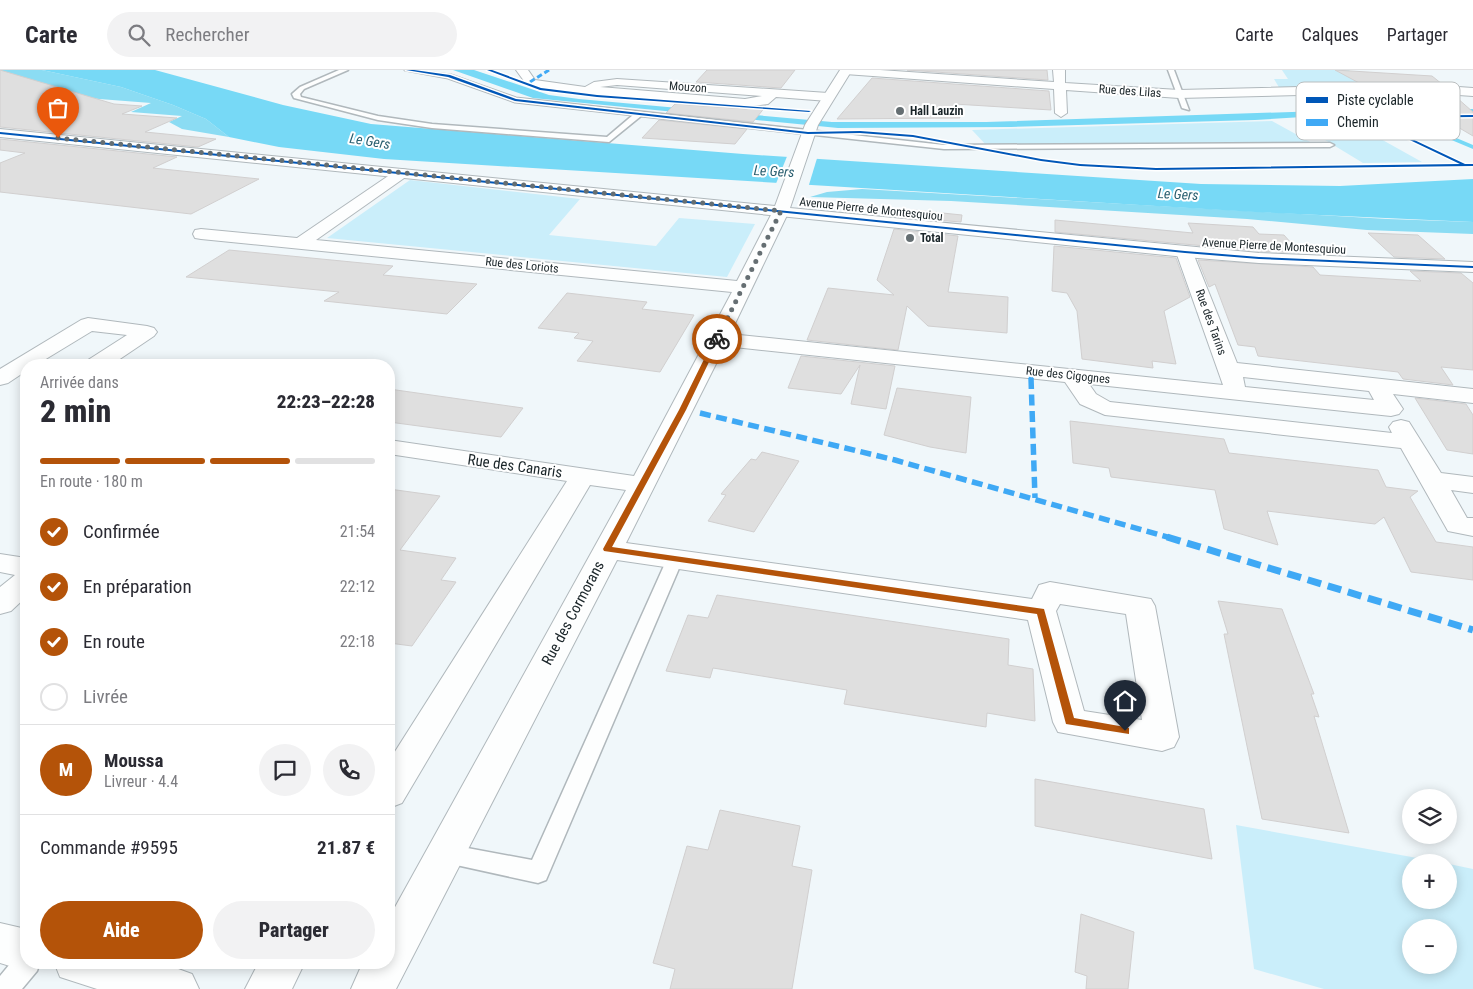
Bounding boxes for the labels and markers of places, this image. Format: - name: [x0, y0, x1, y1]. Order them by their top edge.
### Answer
- pin: [37, 87, 79, 138]
- place label: Hall Lauzin: [910, 104, 964, 118]
- marker: Hall Lauzin: [894, 105, 906, 117]
- place label: Total: [920, 231, 944, 245]
- marker: Total: [904, 232, 916, 244]
- pin: [1104, 680, 1146, 731]

